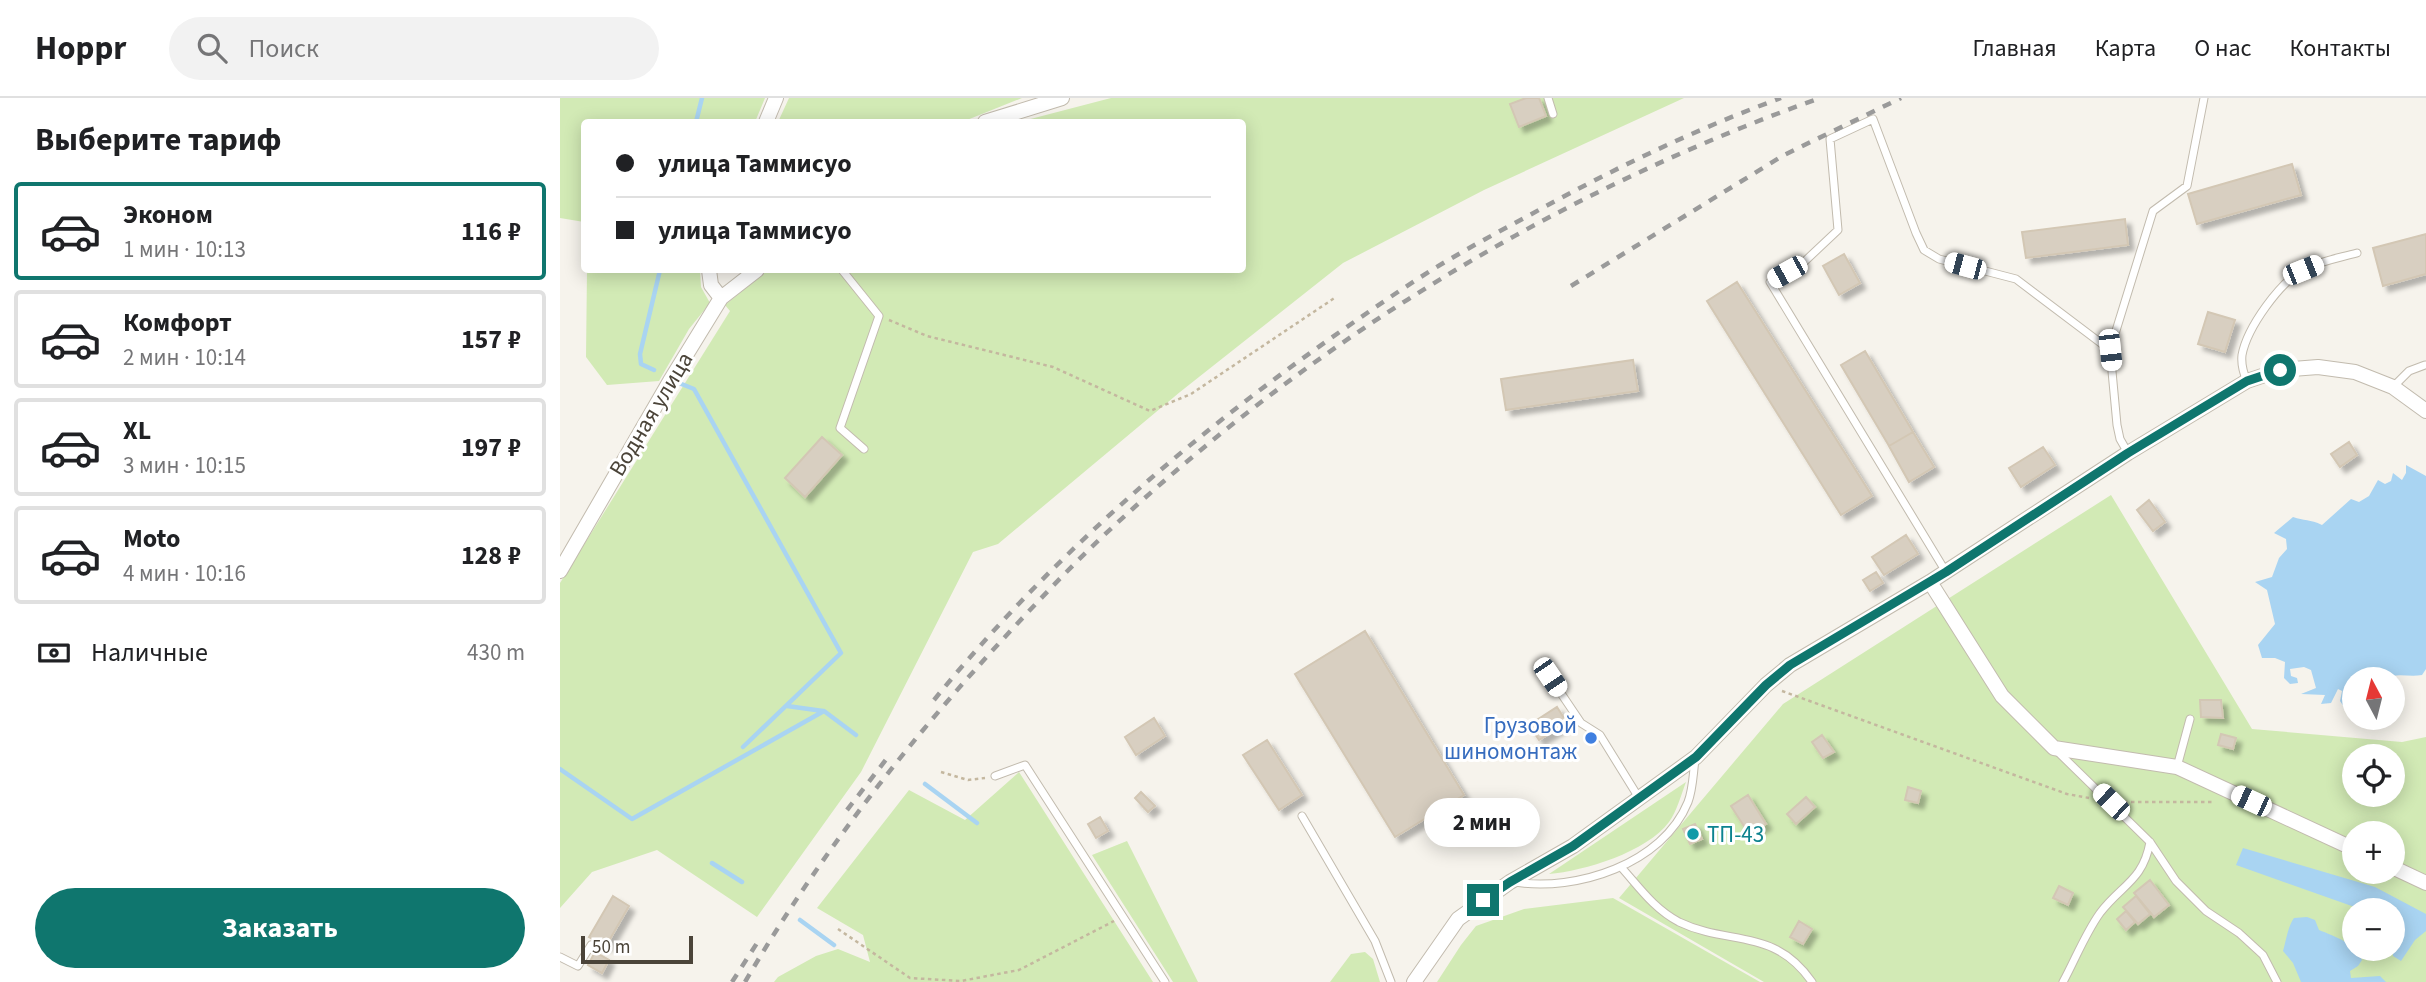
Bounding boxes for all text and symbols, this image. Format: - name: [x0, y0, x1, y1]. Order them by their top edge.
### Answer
- search box: [169, 17, 659, 80]
- text: Hoppr: [35, 25, 127, 72]
- icon: search: [193, 29, 231, 67]
- text: Поиск: [249, 30, 319, 67]
- text: Главная: [1972, 31, 2057, 66]
- text: Карта: [2095, 31, 2156, 66]
- text: О нас: [2194, 31, 2251, 66]
- text: Контакты: [2289, 31, 2391, 66]
- text: Выберите тариф: [35, 117, 282, 163]
- text: улица Таммисуо: [658, 145, 852, 182]
- text: Эконом: [123, 196, 213, 233]
- icon: car: [39, 200, 102, 263]
- text: улица Таммисуо: [658, 212, 852, 249]
- text: 116 ₽: [461, 213, 521, 250]
- text: 1 мин · 10:13: [123, 233, 246, 266]
- car: [1942, 250, 1989, 282]
- car: [2280, 252, 2327, 288]
- car: [1764, 253, 1811, 291]
- text: Комфорт: [123, 304, 232, 341]
- icon: car: [39, 308, 102, 371]
- text: 157 ₽: [461, 321, 521, 358]
- car: [2098, 328, 2123, 372]
- text: 2 мин · 10:14: [123, 341, 246, 374]
- street label: Водная улица: [601, 346, 701, 482]
- route start: [2264, 354, 2296, 386]
- text: XL: [123, 412, 151, 449]
- icon: car: [39, 416, 102, 479]
- text: 197 ₽: [461, 429, 521, 466]
- text: 3 мин · 10:15: [123, 449, 246, 482]
- text: Moto: [123, 520, 180, 557]
- icon: car: [39, 524, 102, 587]
- text: 128 ₽: [461, 537, 521, 574]
- text: 4 мин · 10:16: [123, 557, 246, 590]
- icon: cash: [35, 634, 73, 672]
- text: Наличные: [91, 634, 208, 671]
- text: 430 m: [467, 636, 525, 669]
- car: [1530, 654, 1571, 700]
- north arrow: [2342, 667, 2404, 730]
- map controls: [2342, 667, 2405, 961]
- place label: Грузовой шиномонтаж: [1444, 709, 1577, 768]
- marker: Грузовой шиномонтаж: [1583, 730, 1599, 746]
- button: locate: [2342, 744, 2405, 807]
- car: [2089, 780, 2134, 824]
- car: [2228, 783, 2275, 819]
- callout: 2 мин: [1425, 798, 1541, 848]
- text: 2 мин: [1453, 806, 1511, 839]
- place label: ТП-43: [1707, 818, 1764, 851]
- button: +: [2342, 821, 2405, 884]
- marker: ТП-43: [1685, 826, 1701, 842]
- route end: [1467, 884, 1499, 916]
- button: Заказать: [35, 888, 525, 968]
- button: −: [2342, 898, 2405, 961]
- scale bar: [581, 933, 693, 965]
- text: 50 m: [592, 934, 630, 961]

